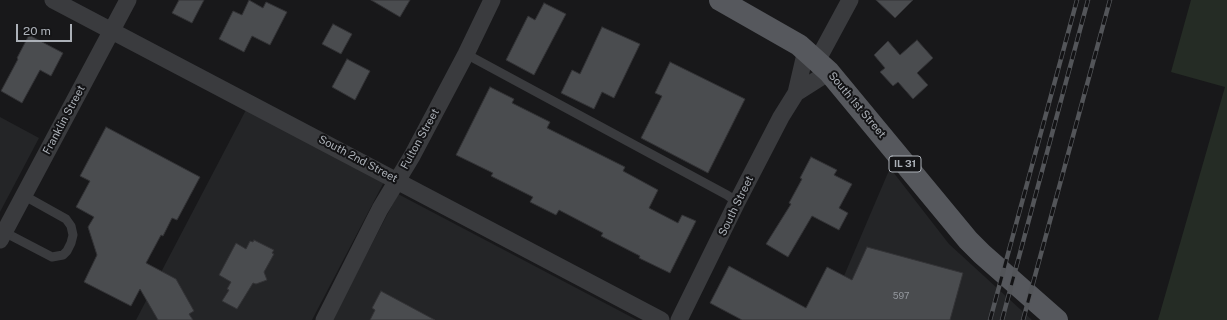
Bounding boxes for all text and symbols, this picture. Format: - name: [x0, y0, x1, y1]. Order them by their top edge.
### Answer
- scale bar: [18, 16, 74, 42]
- text: 20 m: [23, 24, 51, 38]
- street label: South 1st Street: [826, 69, 888, 141]
- street label: Franklin Street: [40, 83, 88, 157]
- street label: Fulton Street: [398, 106, 442, 172]
- street label: South 2nd Street: [316, 133, 400, 185]
- road number: IL 31: [889, 156, 921, 172]
- street label: South Street: [716, 174, 756, 238]
- house number: 597: [893, 291, 909, 301]

